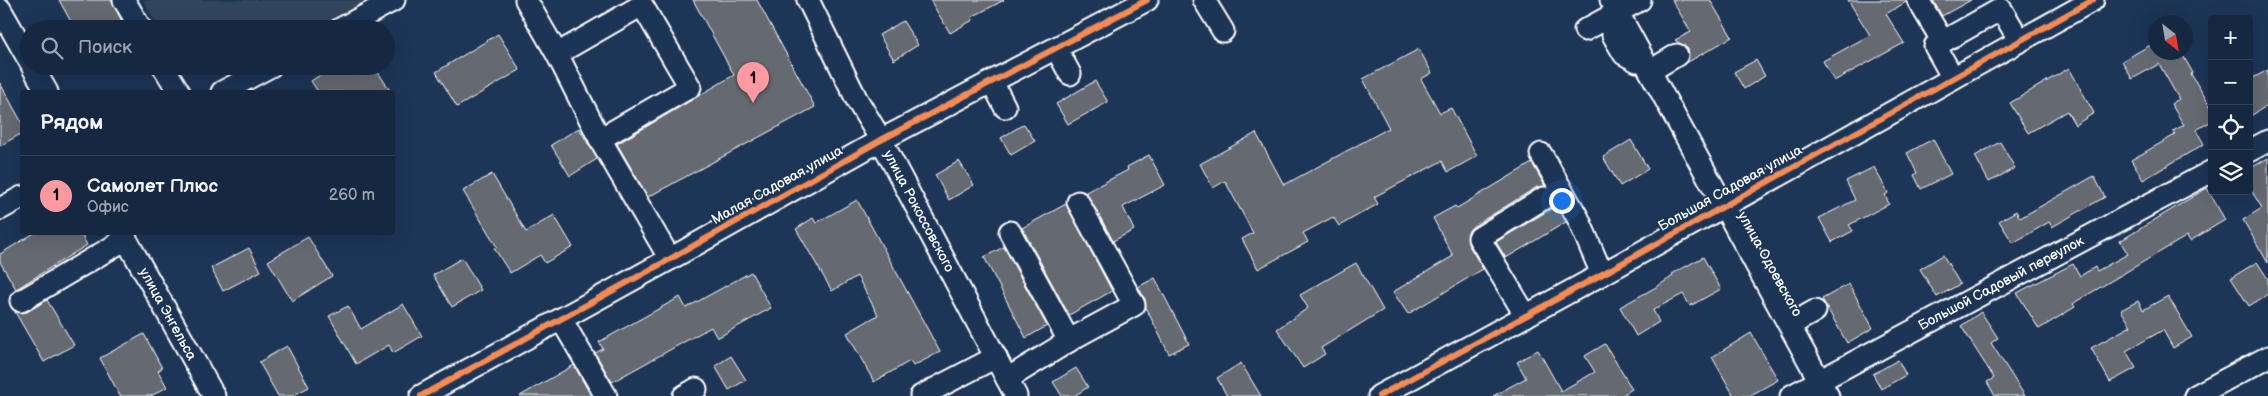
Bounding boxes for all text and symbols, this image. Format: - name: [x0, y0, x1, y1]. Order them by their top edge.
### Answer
- north arrow: [2148, 15, 2193, 60]
- map controls: [2208, 15, 2253, 195]
- button: +: [2208, 15, 2253, 60]
- search box: [20, 20, 395, 75]
- icon: search: [38, 34, 66, 62]
- text: Поиск: [78, 36, 132, 59]
- button: −: [2208, 60, 2253, 105]
- pin: 1: [737, 62, 769, 103]
- button: locate: [2208, 105, 2253, 150]
- text: Рядом: [40, 110, 103, 135]
- street label: Большая Садовая улица: [1655, 141, 1806, 235]
- street label: Малая Садовая улица: [708, 142, 846, 228]
- street label: улица Рокоссовского: [880, 147, 958, 275]
- button: layers: [2208, 150, 2253, 195]
- text: Самолет Плюс: [87, 175, 218, 198]
- text: 1: [53, 186, 59, 205]
- text: 260 m: [329, 186, 375, 205]
- your location: [1549, 188, 1575, 214]
- text: Офис: [87, 198, 129, 217]
- street label: улица Одоевского: [1734, 209, 1806, 319]
- street label: Большой Садовый переулок: [1915, 232, 2087, 334]
- street label: улица Энгельса: [136, 265, 201, 364]

